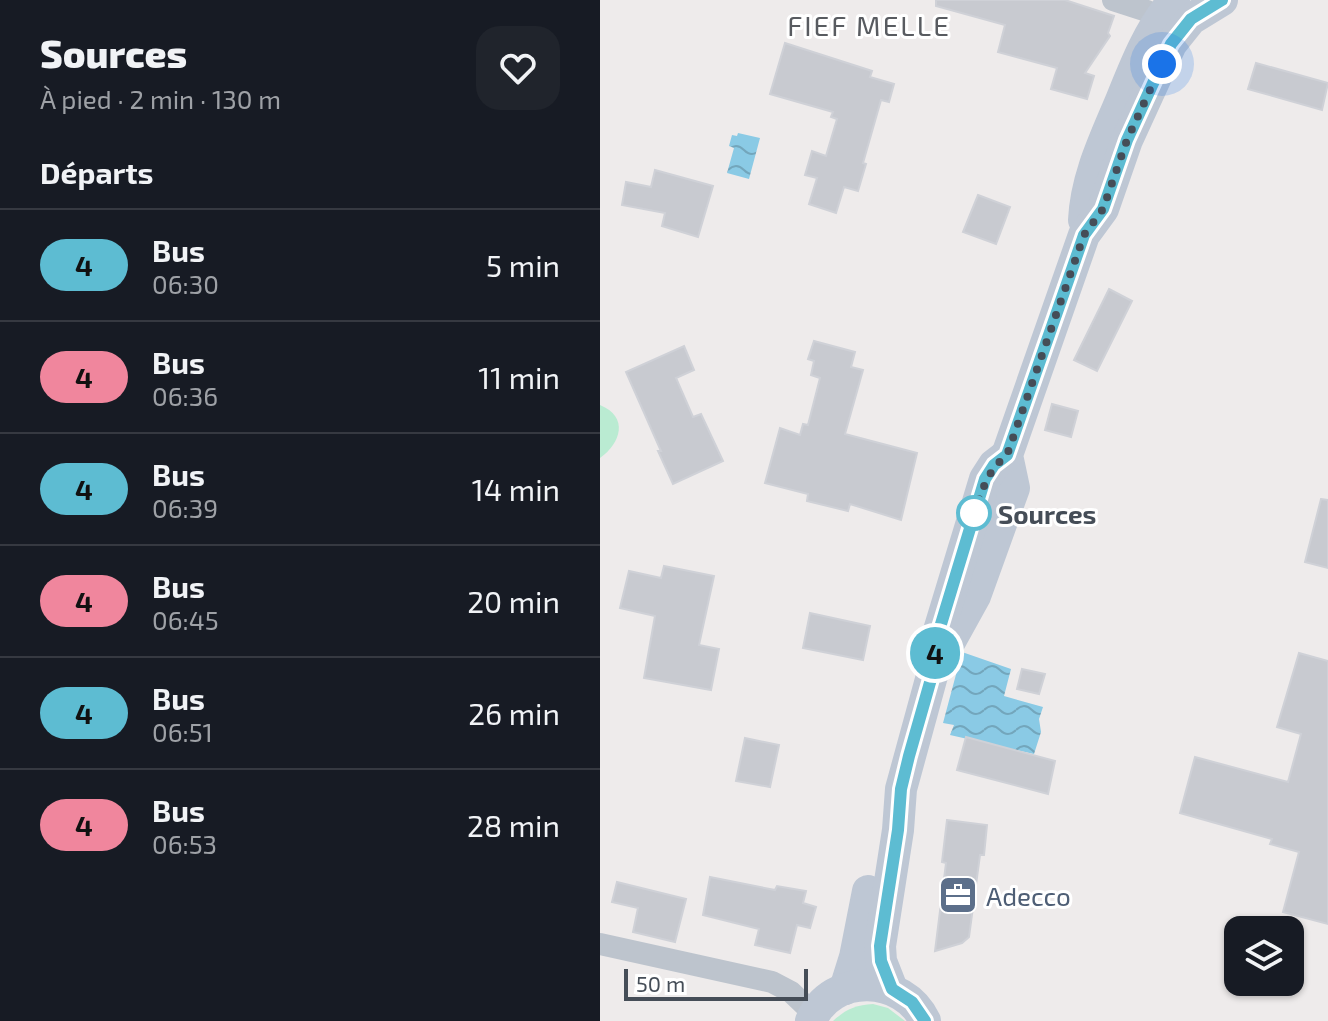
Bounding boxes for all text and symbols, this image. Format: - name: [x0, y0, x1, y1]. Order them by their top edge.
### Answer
- district label: FIEF MELLE: [787, 8, 951, 42]
- button: heart: [476, 26, 560, 110]
- text: Sources: [40, 30, 187, 76]
- your location: [1142, 44, 1182, 84]
- text: À pied · 2 min · 130 m: [40, 83, 281, 114]
- text: Départs: [40, 154, 154, 190]
- text: Bus: [152, 232, 205, 268]
- text: 5 min: [486, 247, 560, 283]
- text: 4: [75, 248, 93, 282]
- text: 06:30: [152, 268, 219, 299]
- text: Bus: [152, 344, 205, 380]
- text: 11 min: [478, 359, 560, 395]
- text: 4: [75, 360, 93, 394]
- text: 06:36: [152, 380, 218, 411]
- text: Bus: [152, 456, 205, 492]
- text: 14 min: [472, 471, 560, 507]
- text: 4: [75, 472, 93, 506]
- text: 06:39: [152, 492, 218, 523]
- marker: Sources: [957, 496, 991, 530]
- place label: Sources: [998, 498, 1096, 529]
- text: Bus: [152, 568, 205, 604]
- text: 20 min: [467, 583, 560, 619]
- text: 4: [75, 584, 93, 618]
- text: 06:45: [152, 604, 219, 635]
- line badge: 4: [909, 627, 961, 679]
- text: 4: [926, 636, 944, 670]
- text: Bus: [152, 680, 205, 716]
- text: 26 min: [468, 695, 560, 731]
- text: 4: [75, 696, 93, 730]
- text: 06:51: [152, 716, 213, 747]
- text: Bus: [152, 792, 205, 828]
- text: 28 min: [467, 807, 560, 843]
- text: 4: [75, 808, 93, 842]
- text: 06:53: [152, 828, 217, 859]
- office icon: Adecco: [937, 874, 979, 916]
- place label: Adecco: [986, 880, 1071, 911]
- map controls: [1224, 916, 1304, 996]
- button: layers: [1224, 916, 1304, 996]
- scale bar: [624, 965, 808, 1001]
- text: 50 m: [636, 970, 685, 996]

